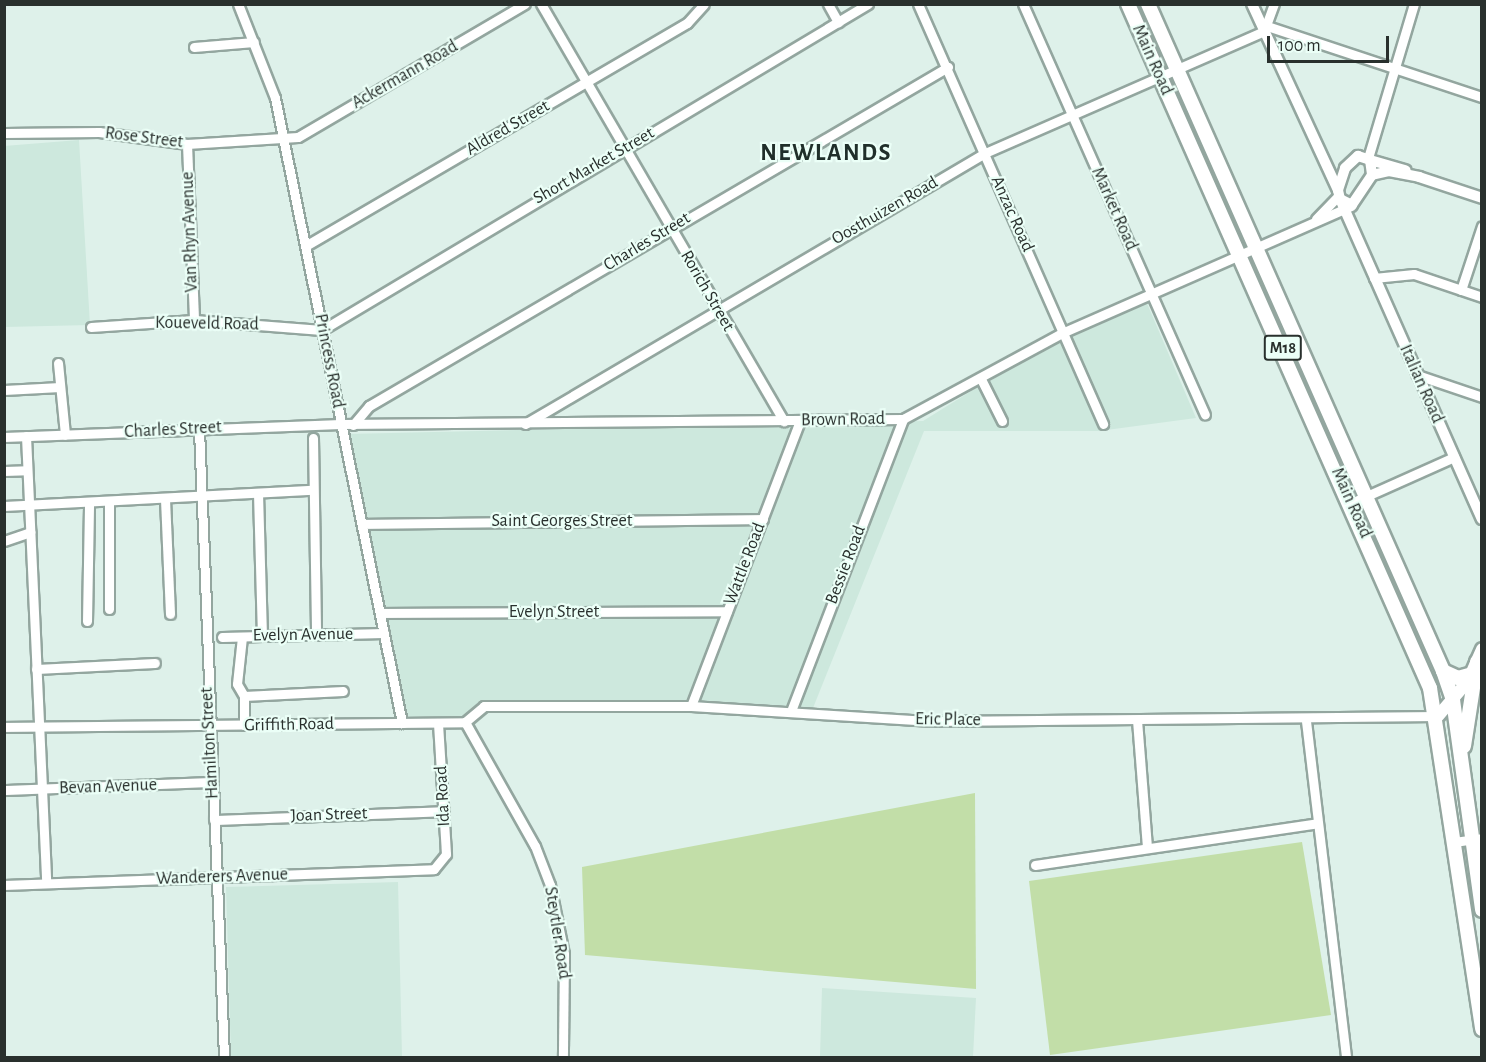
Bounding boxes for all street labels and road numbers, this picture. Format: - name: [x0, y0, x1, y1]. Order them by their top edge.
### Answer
- street label: Main Road: [1127, 21, 1177, 99]
- street label: Ackermann Road: [348, 36, 462, 114]
- street label: Aldred Street: [462, 95, 554, 161]
- street label: Rose Street: [104, 122, 184, 154]
- street label: Short Market Street: [530, 123, 658, 209]
- street label: Market Road: [1086, 164, 1142, 254]
- street label: Van Rhyn Avenue: [177, 171, 203, 293]
- street label: Oosthuizen Road: [828, 172, 942, 250]
- street label: Anzac Road: [986, 173, 1038, 255]
- street label: Charles Street: [600, 208, 694, 276]
- street label: Rorich Street: [675, 247, 739, 335]
- street label: Koueveld Road: [155, 312, 259, 336]
- street label: Princess Road: [309, 312, 349, 410]
- road number: M18: [1264, 335, 1302, 361]
- street label: Italian Road: [1394, 341, 1448, 427]
- street label: Brown Road: [801, 408, 885, 432]
- street label: Charles Street: [124, 417, 222, 443]
- street label: Main Road: [1326, 464, 1376, 542]
- street label: Saint Georges Street: [491, 510, 633, 532]
- street label: Wattle Road: [719, 520, 771, 608]
- street label: Bessie Road: [821, 523, 871, 607]
- street label: Evelyn Street: [509, 601, 599, 623]
- street label: Evelyn Avenue: [253, 623, 353, 647]
- street label: Hamilton Street: [196, 686, 224, 800]
- street label: Eric Place: [915, 709, 981, 731]
- street label: Griffith Road: [244, 713, 334, 737]
- street label: Ida Road: [431, 765, 455, 827]
- street label: Bevan Avenue: [59, 774, 157, 800]
- street label: Joan Street: [290, 803, 368, 827]
- street label: Wanderers Avenue: [156, 864, 288, 890]
- street label: Steytler Road: [539, 885, 575, 981]

